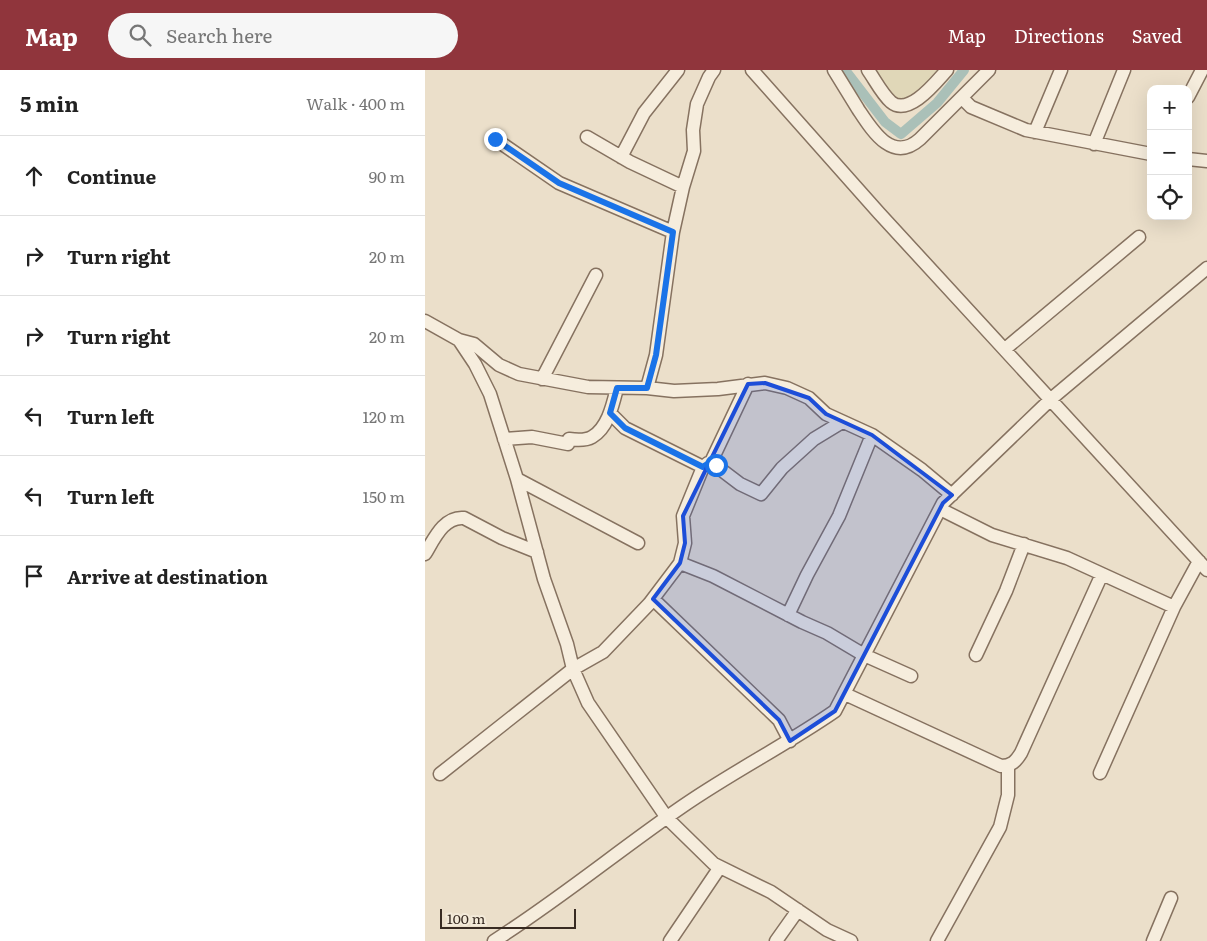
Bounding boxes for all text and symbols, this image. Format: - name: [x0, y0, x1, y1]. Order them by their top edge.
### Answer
- search box: [108, 13, 458, 58]
- text: Map: [25, 18, 78, 53]
- icon: search: [126, 21, 154, 49]
- text: Search here: [166, 21, 272, 49]
- text: Map: [948, 22, 986, 49]
- text: Directions: [1014, 22, 1104, 49]
- text: Saved: [1132, 22, 1182, 49]
- map controls: [1147, 85, 1192, 220]
- button: +: [1147, 85, 1192, 130]
- text: 5 min: [20, 87, 79, 118]
- text: Walk · 400 m: [306, 91, 405, 115]
- route end: [484, 128, 507, 151]
- button: −: [1147, 130, 1192, 175]
- icon: ahead: [20, 162, 48, 190]
- text: Continue: [67, 162, 156, 190]
- text: 90 m: [369, 164, 405, 188]
- button: locate: [1147, 175, 1192, 220]
- icon: right: [20, 242, 48, 270]
- text: Turn right: [67, 242, 171, 270]
- text: 20 m: [369, 244, 405, 268]
- icon: right: [20, 322, 48, 350]
- text: Turn right: [67, 322, 171, 350]
- text: 20 m: [369, 324, 405, 348]
- icon: left: [20, 402, 48, 430]
- text: Turn left: [67, 402, 154, 430]
- text: 120 m: [362, 404, 405, 428]
- route start: [705, 454, 728, 477]
- icon: left: [20, 482, 48, 510]
- text: Turn left: [67, 482, 154, 510]
- text: 150 m: [362, 484, 405, 508]
- icon: arrive: [20, 562, 48, 590]
- text: Arrive at destination: [67, 562, 268, 590]
- scale bar: [440, 906, 576, 929]
- text: 100 m: [447, 908, 485, 928]

